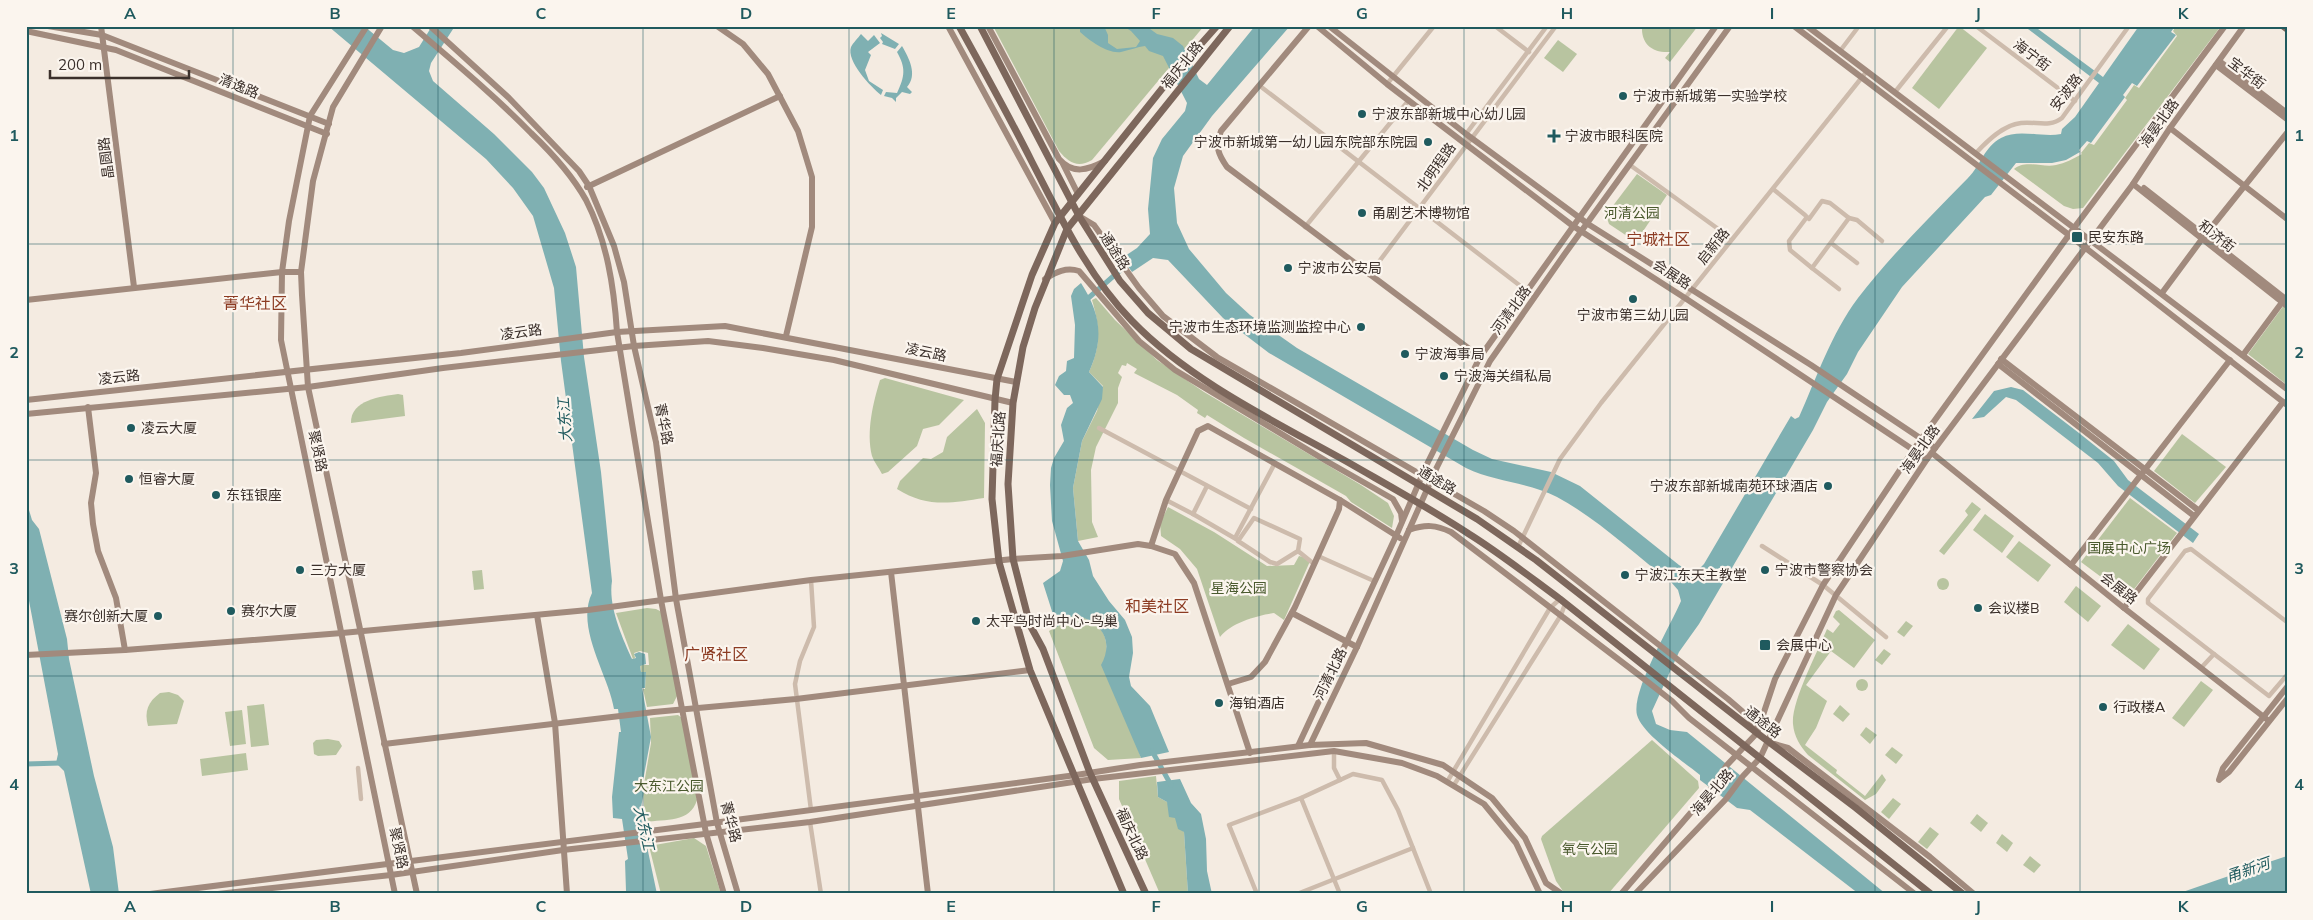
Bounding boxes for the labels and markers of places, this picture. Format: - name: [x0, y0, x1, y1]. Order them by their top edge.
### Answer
- place label: 宁波市新城第一实验学校: [1633, 87, 1787, 105]
- marker: 宁波市新城第一实验学校: [1617, 90, 1629, 102]
- place label: 宁波东部新城中心幼儿园: [1372, 105, 1526, 123]
- marker: 宁波东部新城中心幼儿园: [1356, 108, 1368, 120]
- place label: 宁波市眼科医院: [1565, 127, 1663, 145]
- marker: 宁波市眼科医院: [1547, 129, 1561, 143]
- place label: 宁波市新城第一幼儿园东院部东院园: [1194, 133, 1418, 151]
- marker: 宁波市新城第一幼儿园东院部东院园: [1422, 136, 1434, 148]
- place label: 甬剧艺术博物馆: [1372, 204, 1470, 222]
- marker: 甬剧艺术博物馆: [1356, 207, 1368, 219]
- place label: 民安东路: [2088, 228, 2144, 246]
- marker: 民安东路: [2070, 230, 2084, 244]
- place label: 宁波市公安局: [1298, 259, 1382, 277]
- marker: 宁波市公安局: [1282, 262, 1294, 274]
- marker: 宁波市第三幼儿园: [1627, 293, 1639, 305]
- place label: 宁波市第三幼儿园: [1577, 306, 1689, 324]
- place label: 宁波市生态环境监测监控中心: [1169, 318, 1351, 336]
- marker: 宁波市生态环境监测监控中心: [1355, 321, 1367, 333]
- place label: 宁波海事局: [1415, 345, 1485, 363]
- marker: 宁波海事局: [1399, 348, 1411, 360]
- place label: 宁波海关缉私局: [1454, 367, 1552, 385]
- marker: 宁波海关缉私局: [1438, 370, 1450, 382]
- place label: 凌云大厦: [141, 419, 197, 437]
- marker: 凌云大厦: [125, 422, 137, 434]
- place label: 恒睿大厦: [139, 470, 195, 488]
- marker: 恒睿大厦: [123, 473, 135, 485]
- place label: 宁波东部新城南苑环球酒店: [1650, 477, 1818, 495]
- marker: 宁波东部新城南苑环球酒店: [1822, 480, 1834, 492]
- place label: 东钰银座: [226, 486, 282, 504]
- marker: 东钰银座: [210, 489, 222, 501]
- place label: 三方大厦: [310, 561, 366, 579]
- place label: 宁波市警察协会: [1775, 561, 1873, 579]
- marker: 三方大厦: [294, 564, 306, 576]
- marker: 宁波市警察协会: [1759, 564, 1771, 576]
- place label: 宁波江东天主教堂: [1635, 566, 1747, 584]
- marker: 宁波江东天主教堂: [1619, 569, 1631, 581]
- place label: 会议楼B: [1988, 599, 2040, 617]
- place label: 赛尔大厦: [241, 602, 297, 620]
- marker: 会议楼B: [1972, 602, 1984, 614]
- marker: 赛尔大厦: [225, 605, 237, 617]
- place label: 赛尔创新大厦: [64, 607, 148, 625]
- marker: 赛尔创新大厦: [152, 610, 164, 622]
- place label: 太平鸟时尚中心-鸟巢: [986, 612, 1118, 630]
- marker: 太平鸟时尚中心-鸟巢: [970, 615, 982, 627]
- place label: 会展中心: [1776, 636, 1832, 654]
- marker: 会展中心: [1758, 638, 1772, 652]
- place label: 海铂酒店: [1229, 694, 1285, 712]
- marker: 海铂酒店: [1213, 697, 1225, 709]
- place label: 行政楼A: [2113, 698, 2166, 716]
- marker: 行政楼A: [2097, 701, 2109, 713]

